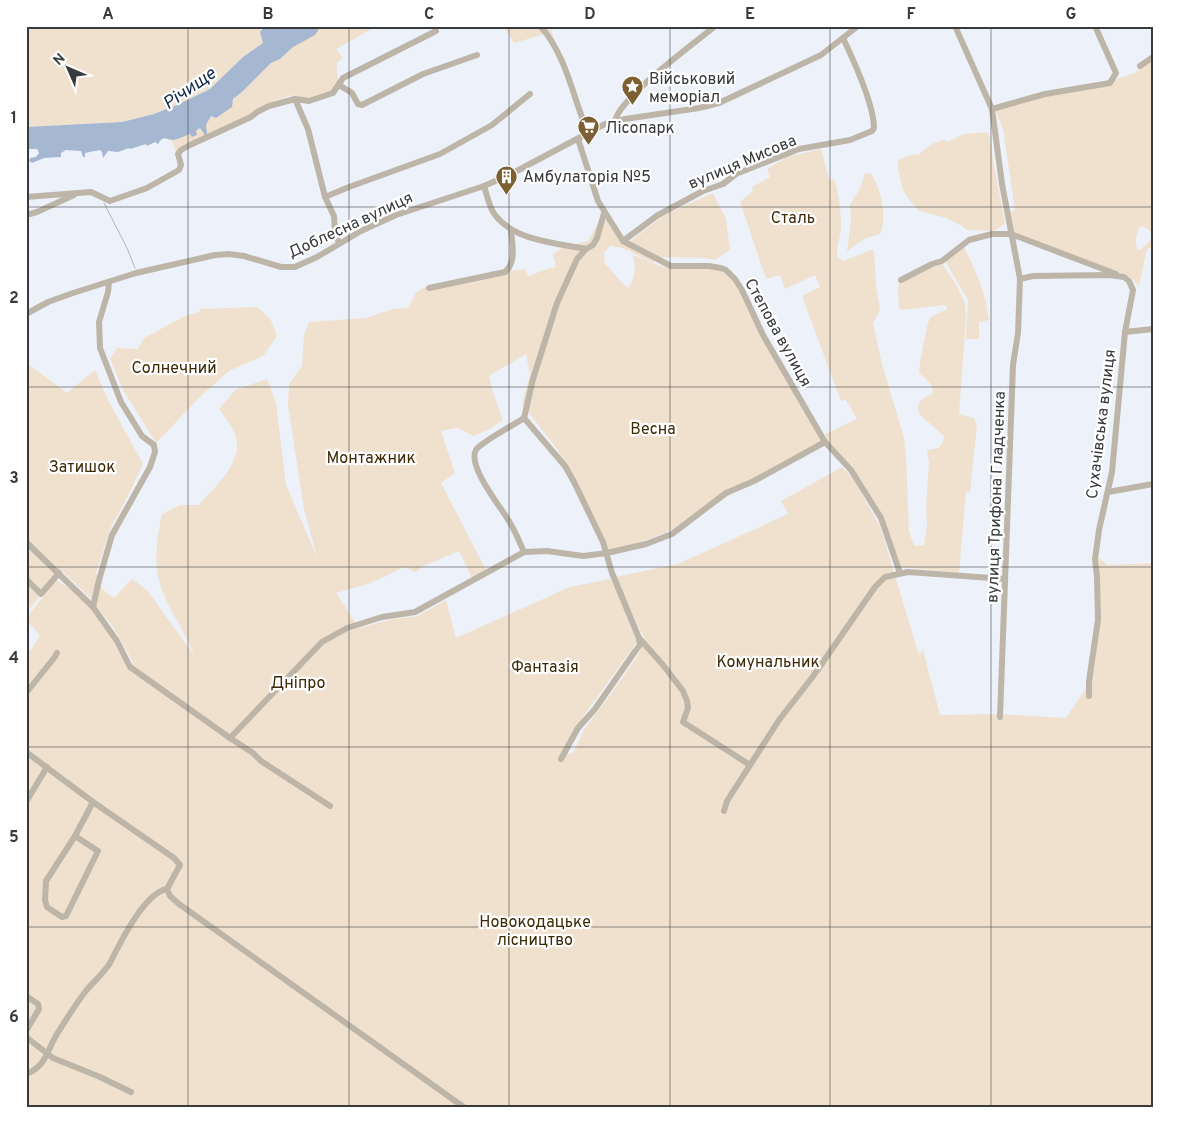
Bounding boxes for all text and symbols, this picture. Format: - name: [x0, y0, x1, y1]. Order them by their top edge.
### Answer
- text: A: [102, 5, 114, 25]
- text: B: [262, 5, 274, 25]
- text: C: [424, 5, 434, 25]
- text: D: [584, 5, 596, 25]
- text: E: [745, 5, 755, 25]
- text: F: [906, 5, 916, 25]
- text: G: [1066, 5, 1076, 25]
- north arrow: [42, 42, 92, 92]
- text: N: [50, 50, 69, 69]
- water label: Річище: [159, 62, 221, 116]
- place label: Військовий меморіал: [649, 70, 735, 108]
- place icon: Військовий меморіал: [621, 75, 645, 106]
- text: 1: [11, 109, 17, 129]
- supermarket icon: Лісопарк: [577, 115, 601, 146]
- place label: Лісопарк: [605, 119, 675, 139]
- street label: вулиця Мисова: [686, 131, 800, 195]
- building icon: Амбулаторія №5: [495, 164, 519, 195]
- place label: Амбулаторія №5: [523, 168, 651, 188]
- street label: Доблесна вулиця: [285, 188, 416, 263]
- park label: Сталь: [771, 209, 815, 229]
- street label: Степова вулиця: [739, 275, 815, 391]
- text: 2: [9, 289, 19, 309]
- street label: Сухачівська вулиця: [1083, 348, 1121, 500]
- park label: Солнечний: [131, 359, 217, 379]
- street label: вулиця Трифона Гладченка: [983, 391, 1011, 603]
- park label: Весна: [630, 420, 676, 440]
- park label: Монтажник: [326, 449, 416, 469]
- park label: Затишок: [49, 458, 115, 478]
- text: 3: [9, 469, 19, 489]
- text: 4: [9, 649, 19, 669]
- park label: Комунальник: [716, 653, 820, 673]
- park label: Фантазія: [511, 658, 579, 678]
- park label: Дніпро: [271, 674, 325, 694]
- text: 5: [9, 828, 19, 848]
- park label: Новокодацьке лісництво: [479, 913, 591, 951]
- text: 6: [9, 1008, 19, 1028]

